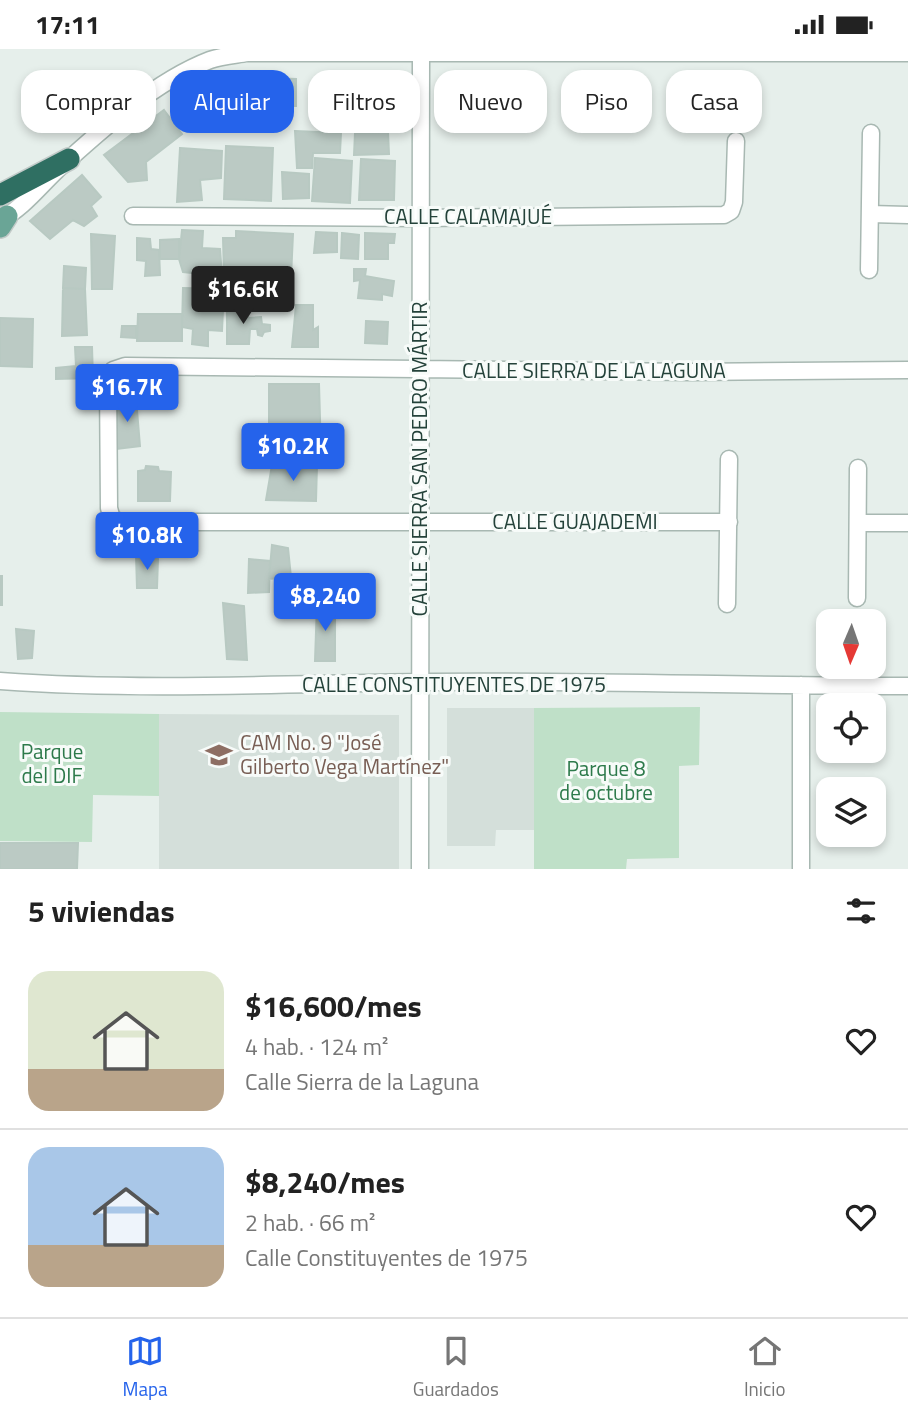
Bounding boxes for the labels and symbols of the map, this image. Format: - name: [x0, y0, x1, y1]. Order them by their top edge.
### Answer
- street label: CALLE CALAMAJUÉ: [384, 200, 552, 232]
- pin: $16.6K: [186, 267, 300, 326]
- street label: CALLE SIERRA SAN PEDRO MÁRTIR: [403, 302, 435, 616]
- street label: CALLE SIERRA DE LA LAGUNA: [462, 354, 726, 386]
- pin: $16.7K: [70, 365, 184, 424]
- pin: $10.2K: [236, 423, 350, 483]
- street label: CALLE GUAJADEMI: [492, 505, 658, 537]
- pin: $10.8K: [90, 512, 204, 572]
- pin: $8,240: [268, 573, 382, 633]
- north arrow: [816, 609, 886, 679]
- street label: CALLE CONSTITUYENTES DE 1975: [302, 668, 606, 700]
- place label: CAM No. 9 "José Gilberto Vega Martínez": [240, 726, 449, 782]
- park label: Parque del DIF: [21, 735, 83, 791]
- school or university icon: CAM No. 9 "José Gilberto Vega Martínez": [204, 740, 234, 770]
- park label: Parque 8 de octubre: [559, 752, 653, 808]

